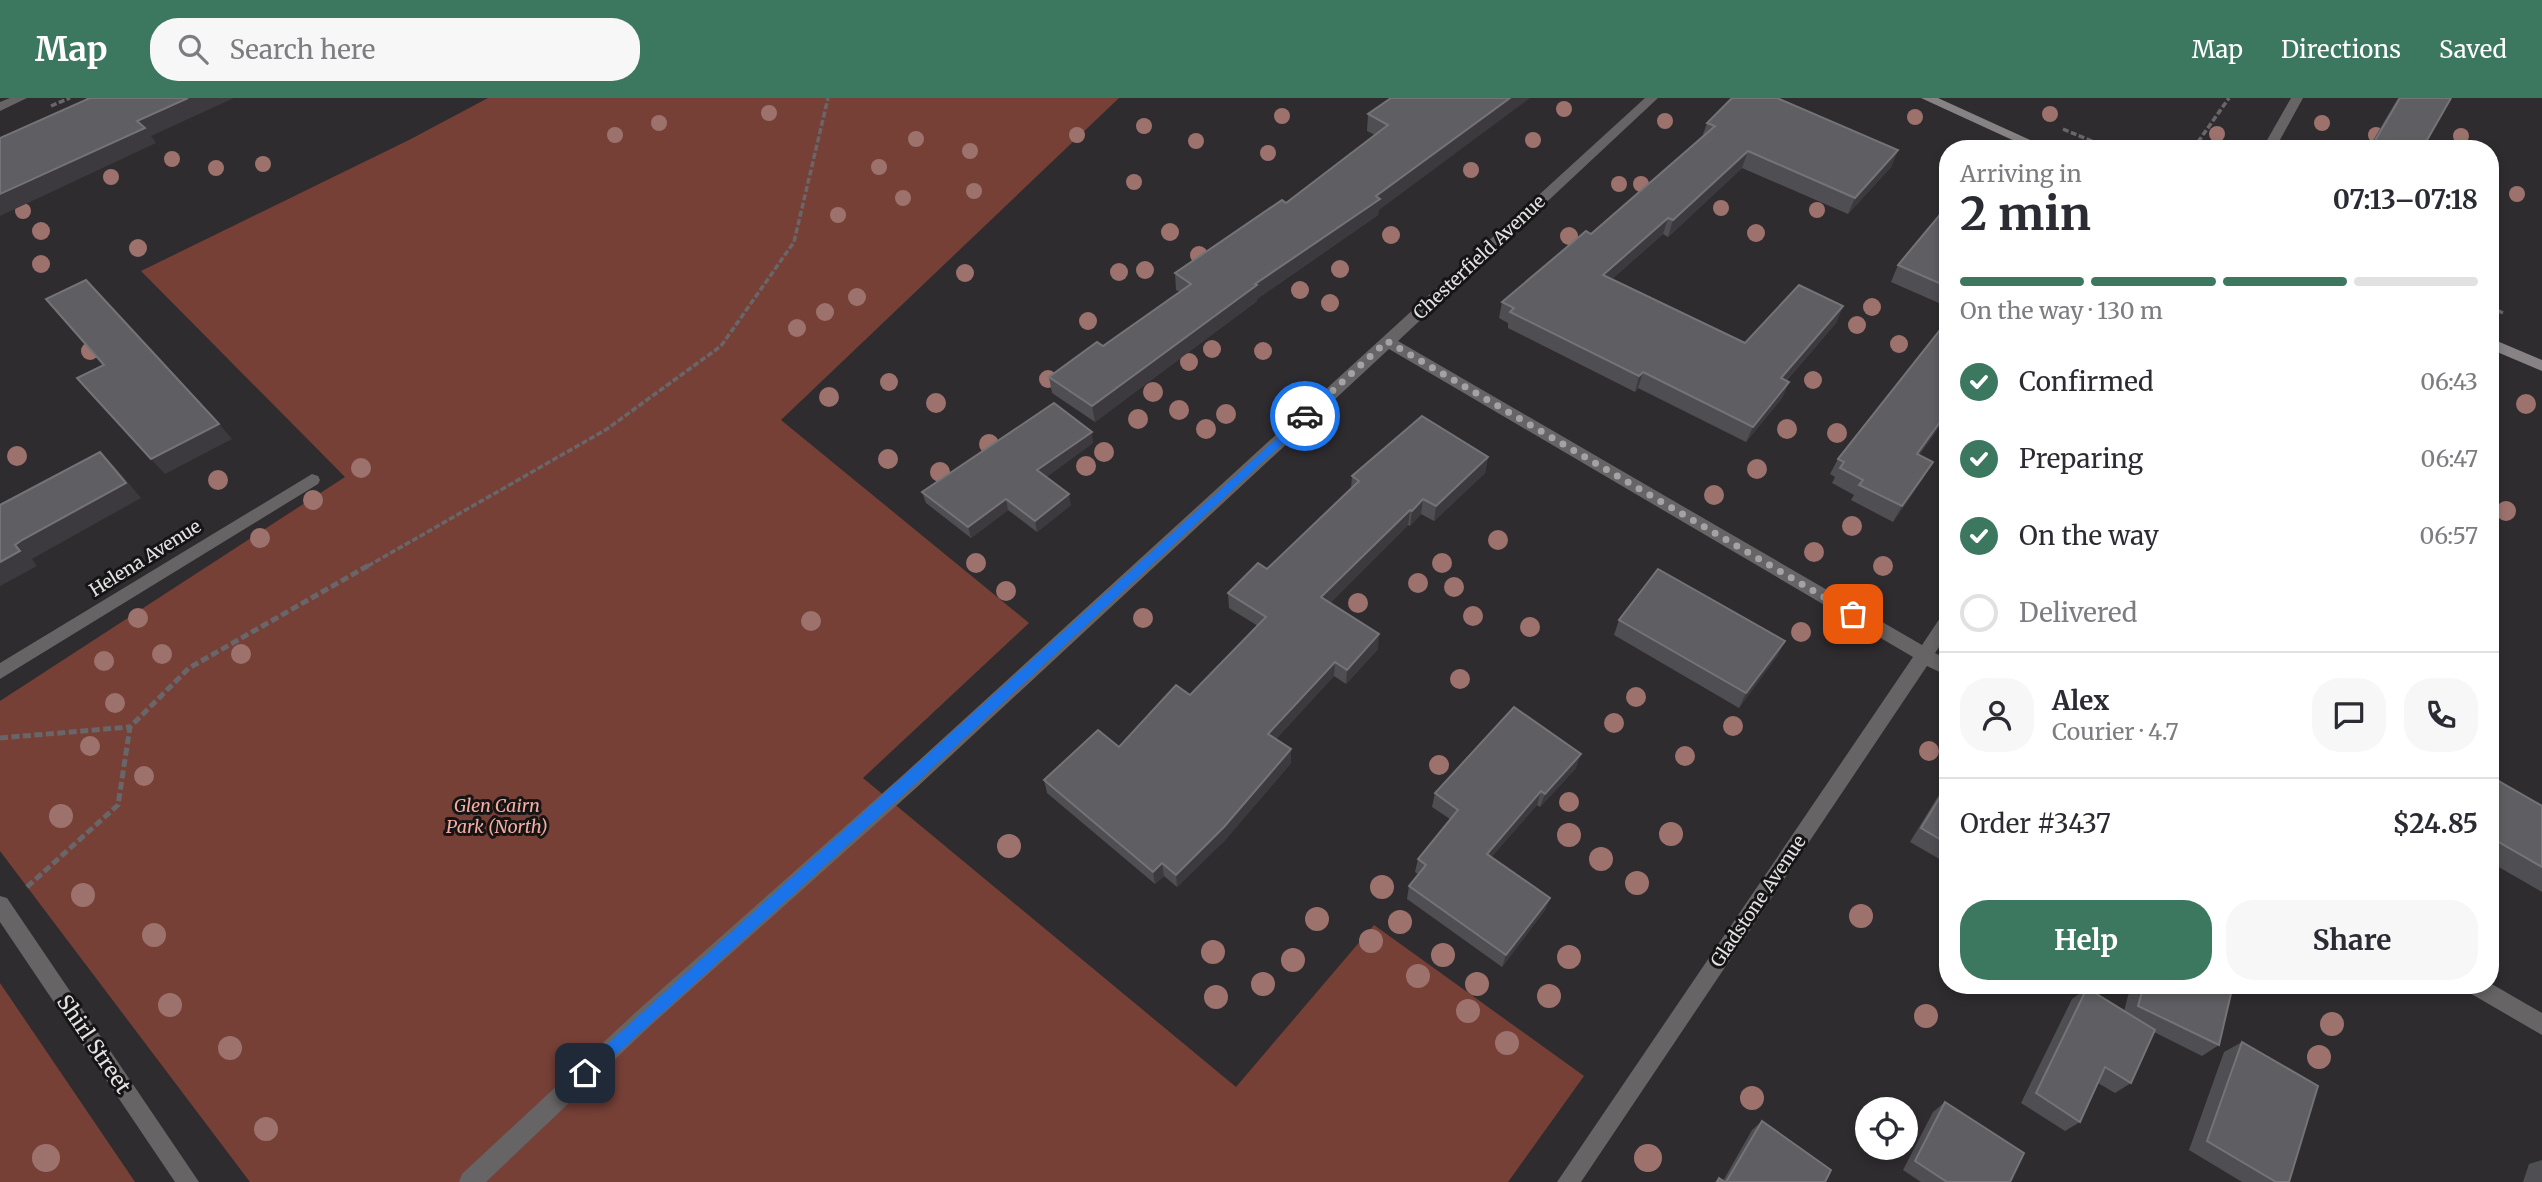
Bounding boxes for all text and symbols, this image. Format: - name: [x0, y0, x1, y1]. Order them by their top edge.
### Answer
- search box: [150, 18, 640, 81]
- text: Map: [35, 29, 108, 70]
- icon: search: [174, 30, 212, 68]
- text: Search here: [230, 33, 375, 66]
- text: Map: [2192, 34, 2243, 65]
- text: Directions: [2281, 34, 2401, 65]
- text: Saved: [2439, 34, 2507, 65]
- text: Arriving in: [1960, 159, 2082, 188]
- text: 07:13–07:18: [2333, 183, 2478, 216]
- text: 2 min: [1960, 185, 2091, 243]
- street label: Chesterfield Avenue: [1408, 190, 1550, 324]
- text: On the way · 130 m: [1960, 296, 2163, 325]
- icon: check: [1960, 363, 1998, 401]
- text: Confirmed: [2019, 365, 2154, 398]
- text: 06:43: [2420, 367, 2478, 396]
- courier: [1270, 381, 1340, 451]
- icon: car: [1286, 397, 1324, 435]
- icon: check: [1960, 440, 1998, 478]
- text: Preparing: [2019, 442, 2143, 475]
- text: 06:47: [2421, 444, 2478, 473]
- street label: Helena Avenue: [85, 514, 205, 602]
- icon: check: [1960, 517, 1998, 555]
- text: On the way: [2019, 519, 2159, 552]
- text: 06:57: [2419, 521, 2478, 550]
- pin: [1823, 584, 1883, 644]
- icon: bag: [1834, 595, 1872, 633]
- text: Delivered: [2019, 596, 2138, 629]
- button: person: [1960, 678, 2034, 752]
- button: chat: [2312, 678, 2386, 752]
- button: phone: [2404, 678, 2478, 752]
- text: Alex: [2052, 684, 2109, 717]
- text: Courier · 4.7: [2052, 717, 2179, 746]
- park label: Glen Cairn Park (North): [446, 794, 548, 838]
- text: Order #3437: [1960, 807, 2111, 840]
- text: $24.85: [2393, 807, 2478, 840]
- street label: Gladstone Avenue: [1705, 831, 1811, 971]
- button: Help: [1960, 900, 2212, 980]
- button: Share: [2226, 900, 2478, 980]
- street label: Shirl Street: [51, 989, 137, 1099]
- pin: [555, 1043, 615, 1103]
- icon: home: [566, 1054, 604, 1092]
- map controls: [1855, 1097, 1918, 1160]
- button: locate: [1855, 1097, 1918, 1160]

